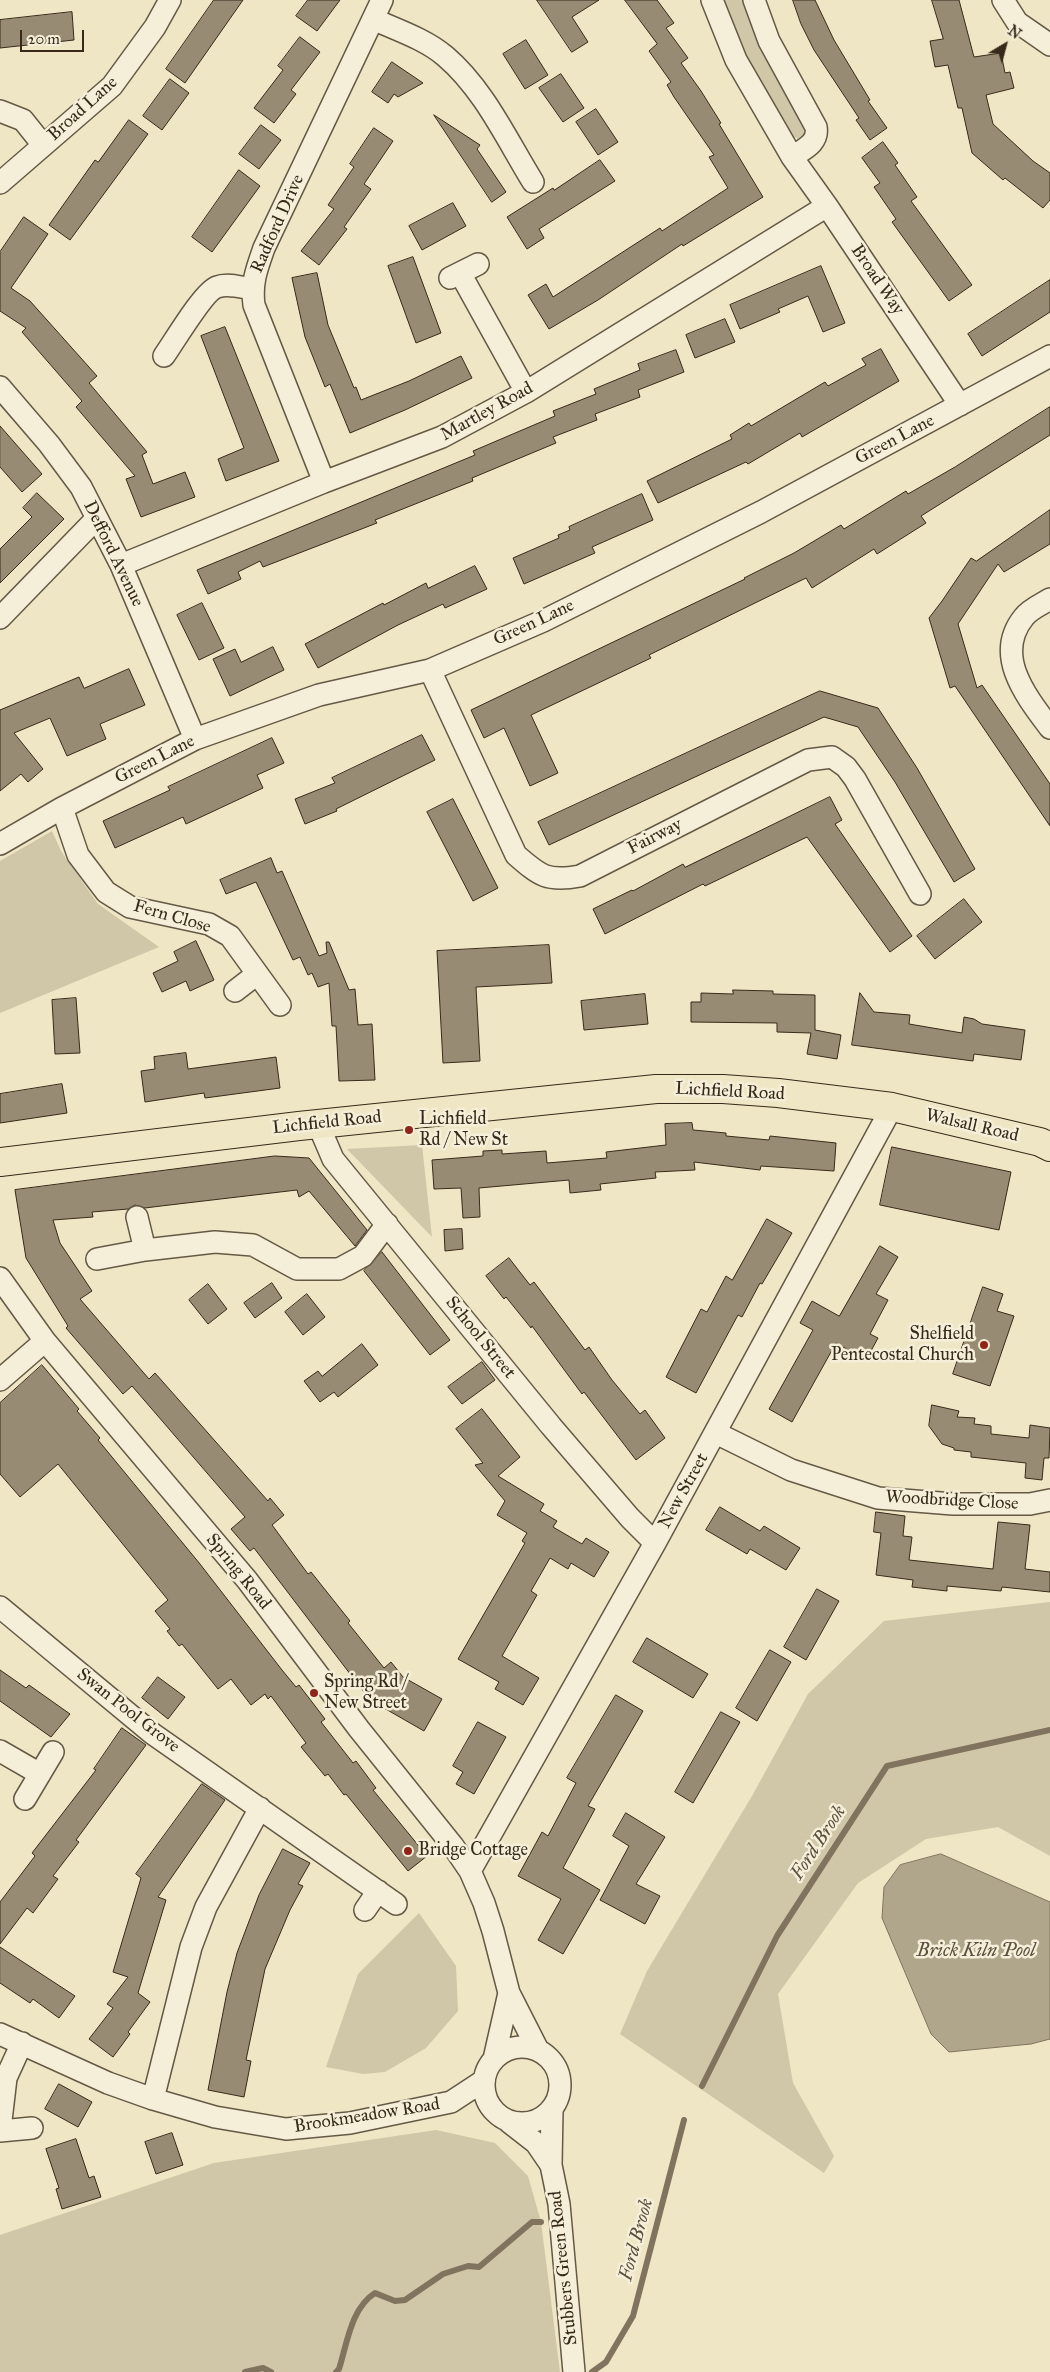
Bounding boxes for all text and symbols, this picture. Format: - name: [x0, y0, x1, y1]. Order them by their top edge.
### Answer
- scale bar: [22, 20, 86, 52]
- north arrow: [980, 20, 1030, 70]
- text: N: [1004, 22, 1024, 43]
- text: 20 m: [28, 30, 60, 48]
- street label: Broad Lane: [44, 72, 122, 146]
- street label: Radford Drive: [247, 171, 309, 277]
- street label: Broad Way: [846, 241, 908, 319]
- street label: Martley Road: [437, 378, 537, 446]
- street label: Green Lane: [852, 410, 938, 470]
- street label: Defford Avenue: [78, 497, 148, 611]
- street label: Green Lane: [490, 595, 578, 651]
- street label: Green Lane: [112, 731, 198, 789]
- street label: Fairway: [624, 814, 686, 860]
- street label: Fern Close: [131, 896, 213, 938]
- street label: Lichfield Road: [675, 1078, 785, 1106]
- street label: Walsall Road: [923, 1105, 1021, 1147]
- street label: Lichfield Road: [271, 1107, 383, 1139]
- place label: Lichfield Rd / New St: [419, 1109, 508, 1152]
- marker: Lichfield Rd / New St: [403, 1124, 415, 1136]
- street label: School Street: [440, 1292, 520, 1384]
- place label: Shelfield Pentecostal Church: [831, 1324, 974, 1366]
- marker: Shelfield Pentecostal Church: [978, 1339, 990, 1351]
- street label: New Street: [654, 1450, 714, 1532]
- street label: Woodbridge Close: [885, 1487, 1019, 1515]
- street label: Spring Road: [201, 1530, 275, 1614]
- street label: Swan Pool Grove: [72, 1664, 184, 1758]
- place label: Spring Rd / New Street: [324, 1672, 407, 1715]
- marker: Spring Rd / New Street: [308, 1687, 320, 1699]
- water label: Ford Brook: [787, 1802, 851, 1884]
- place label: Bridge Cottage: [418, 1840, 528, 1862]
- marker: Bridge Cottage: [402, 1845, 414, 1857]
- water label: Brick Kiln Pool: [917, 1940, 1035, 1962]
- street label: Brookmeadow Road: [292, 2094, 442, 2138]
- street label: Stubbers Green Road: [545, 2190, 583, 2346]
- water label: Ford Brook: [615, 2196, 659, 2284]

